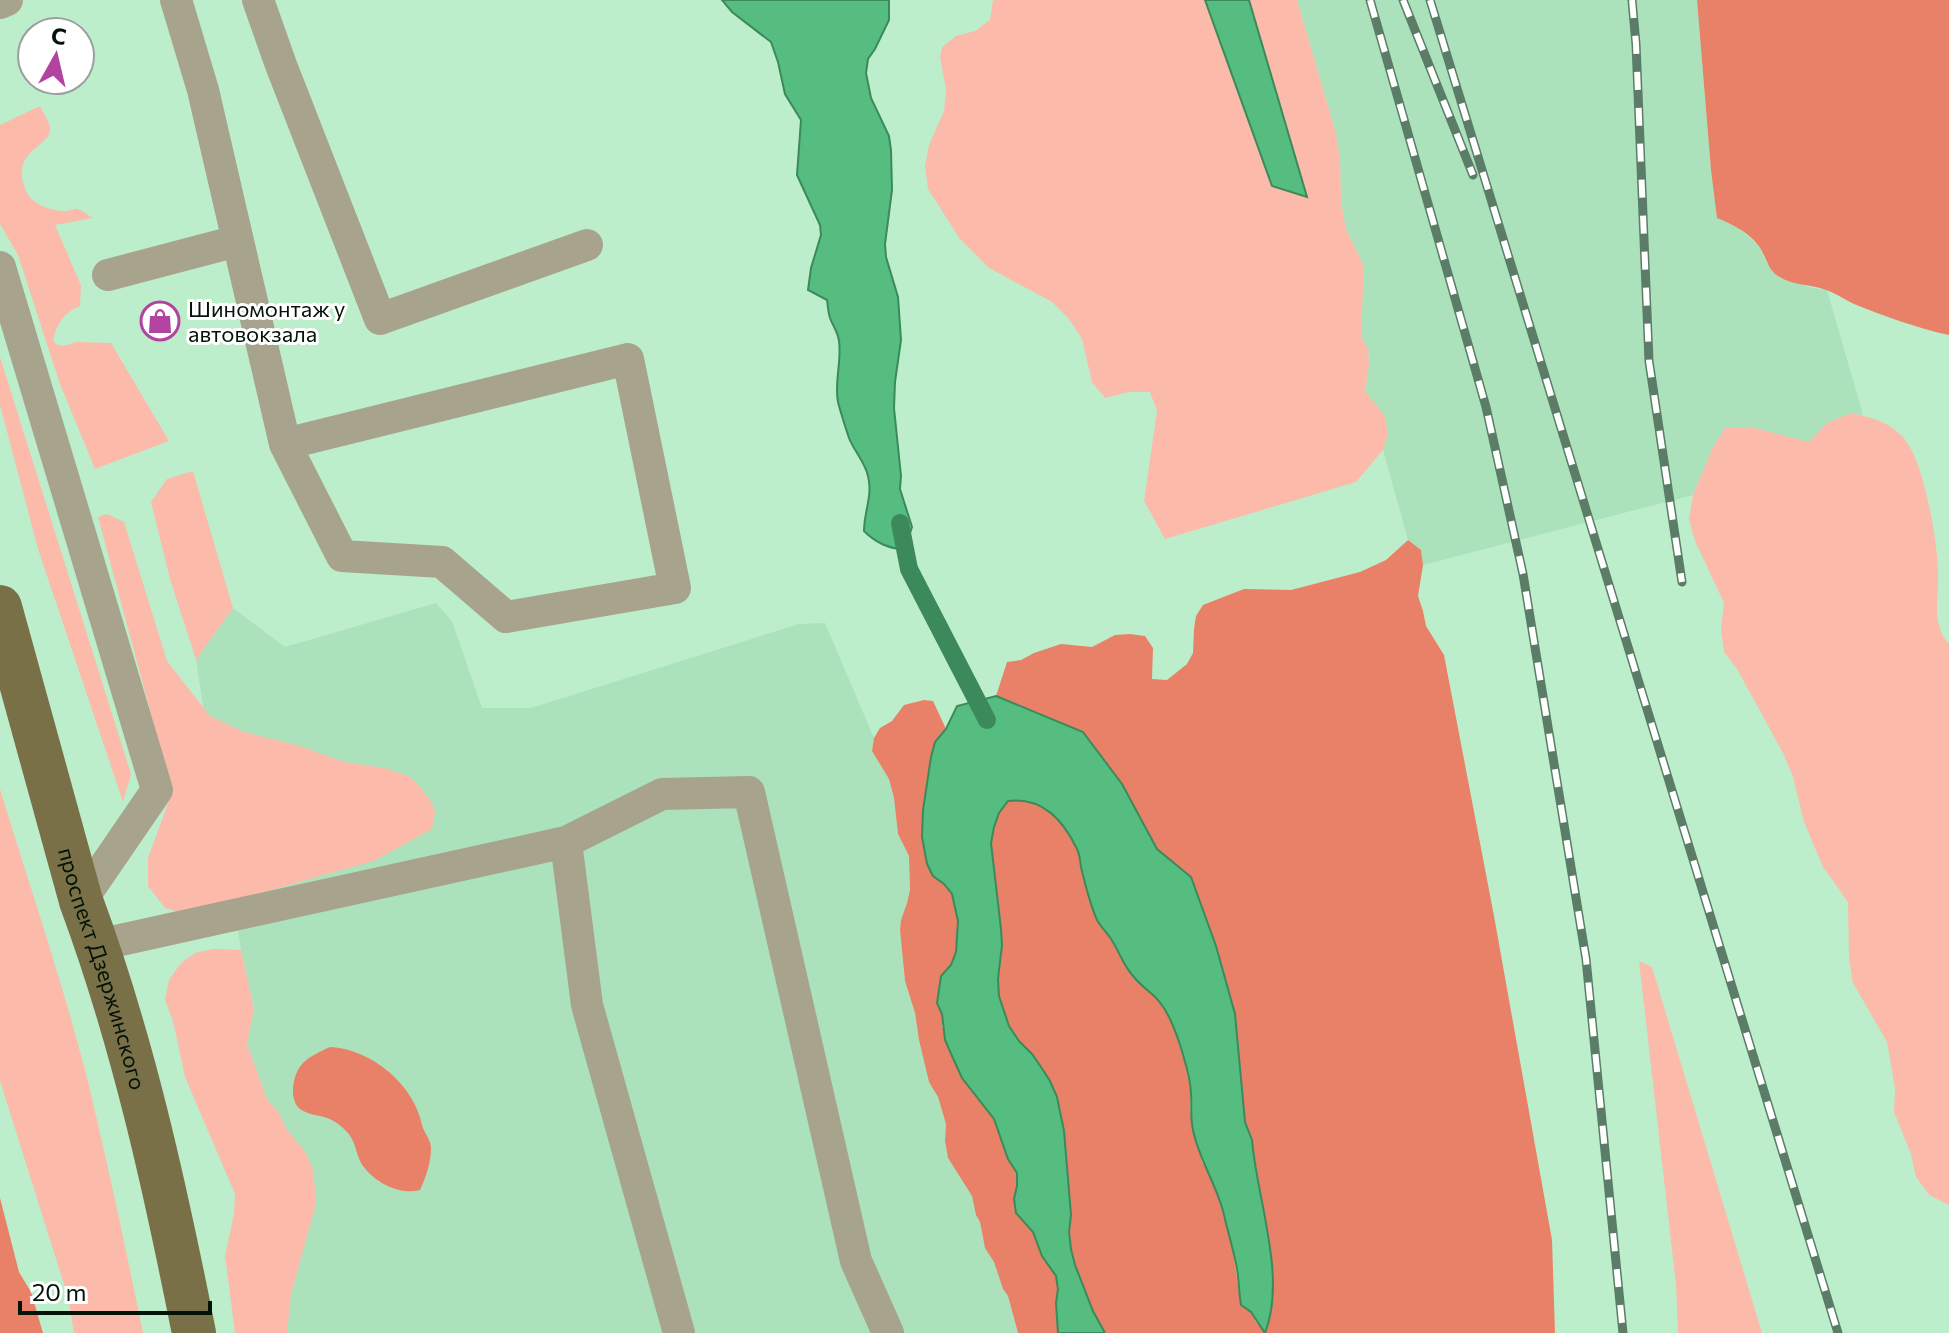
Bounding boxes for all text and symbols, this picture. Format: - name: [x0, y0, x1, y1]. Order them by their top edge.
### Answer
- north arrow: [16, 16, 96, 96]
- text: С: [50, 21, 68, 50]
- place label: Шиномонтаж у автовокзала: [188, 295, 345, 347]
- shop icon: Шиномонтаж у автовокзала: [139, 300, 181, 342]
- street label: проспект Дзержинского: [53, 844, 153, 1093]
- scale bar: [20, 1265, 210, 1315]
- text: 20 m: [32, 1277, 86, 1306]

